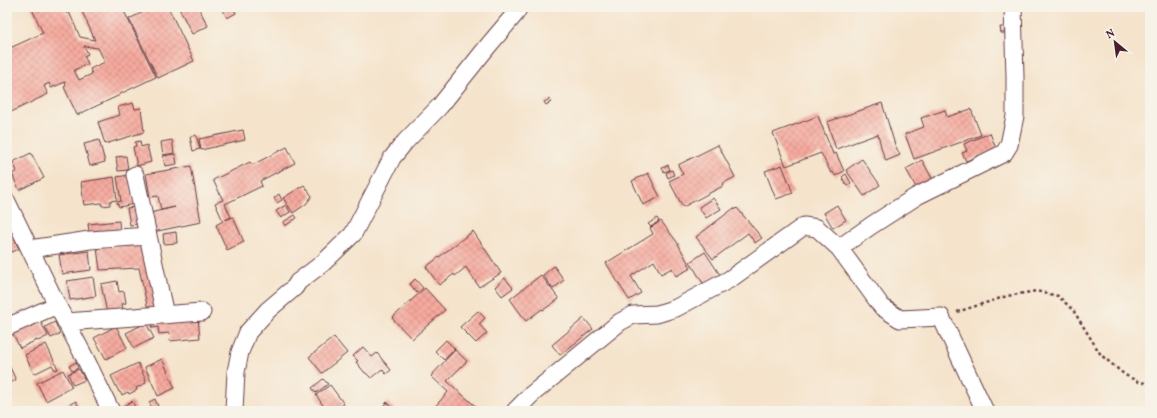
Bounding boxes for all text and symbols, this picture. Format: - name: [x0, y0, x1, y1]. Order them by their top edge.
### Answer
- north arrow: [1095, 22, 1135, 62]
- text: N: [1104, 26, 1118, 43]

